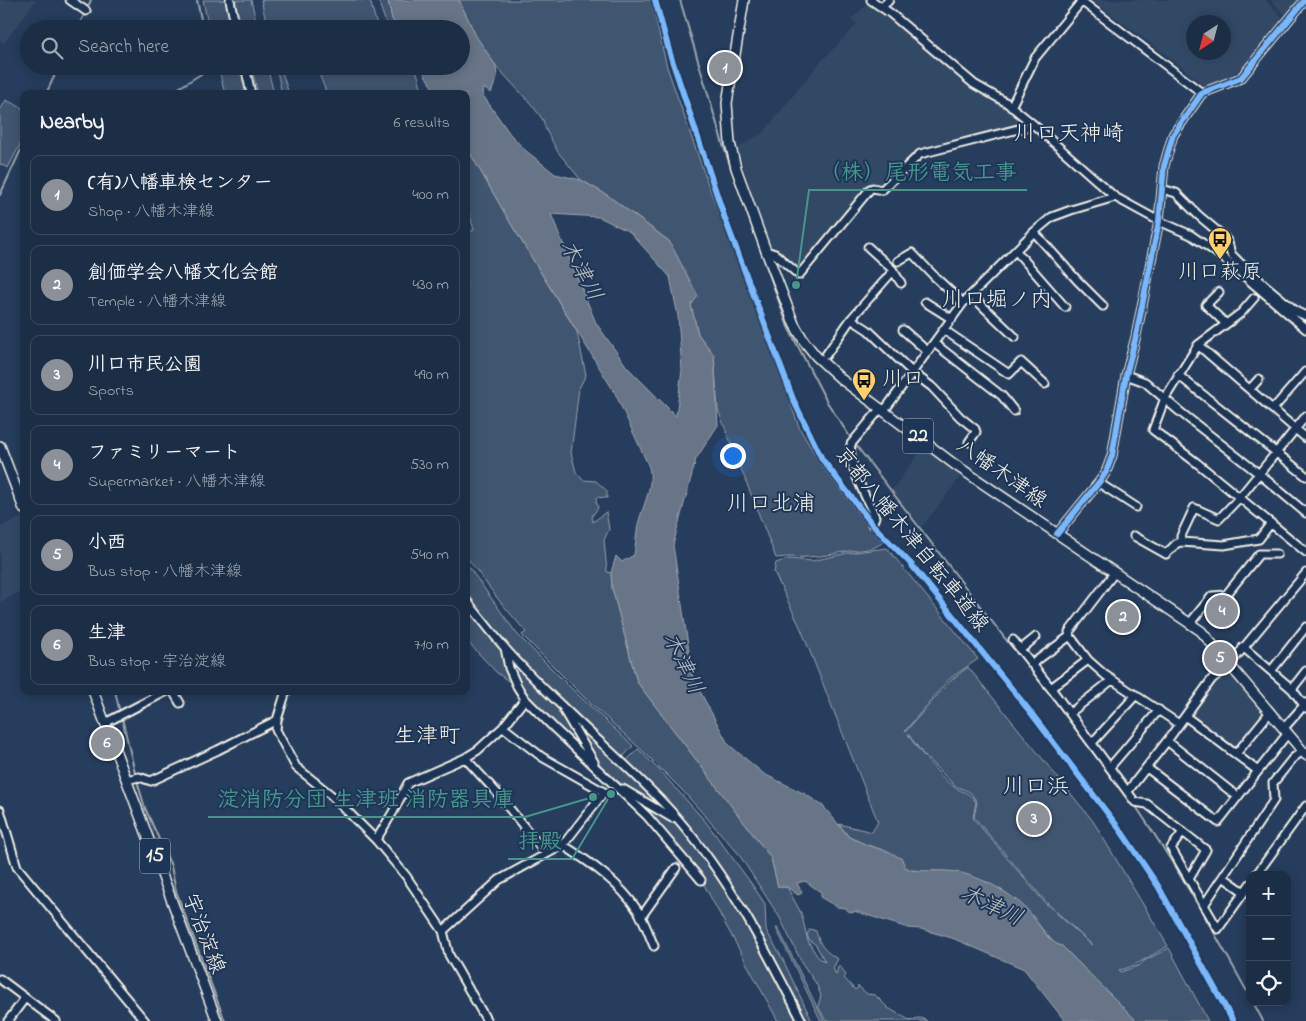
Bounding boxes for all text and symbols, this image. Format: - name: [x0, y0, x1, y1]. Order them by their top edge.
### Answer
- north arrow: [1186, 15, 1231, 60]
- search box: [20, 20, 470, 75]
- icon: search: [38, 34, 66, 62]
- text: Search here: [78, 34, 169, 61]
- pin: 1: [709, 49, 741, 87]
- text: Nearby: [40, 108, 104, 138]
- text: 6 results: [393, 111, 450, 135]
- district label: 川口天神崎: [1014, 119, 1124, 151]
- callout: （株）尾形電気工事: [809, 153, 1027, 190]
- text: （株）尾形電気工事: [819, 158, 1017, 190]
- text: (有)八幡車検センター: [88, 170, 273, 197]
- text: 1: [54, 183, 60, 207]
- text: 400 m: [412, 183, 449, 207]
- text: Shop · 八幡木津線: [88, 200, 214, 224]
- bus stop icon: 川口萩原: [1207, 226, 1233, 260]
- water label: 木津川: [550, 234, 610, 308]
- place label: 川口萩原: [1178, 258, 1262, 288]
- text: 創価学会八幡文化会館: [88, 260, 278, 287]
- text: 2: [53, 273, 61, 297]
- text: 430 m: [412, 273, 449, 297]
- district label: 川口堀ノ内: [942, 285, 1052, 317]
- text: Temple · 八幡木津線: [88, 290, 226, 314]
- text: 川口市民公園: [88, 352, 202, 379]
- text: 3: [54, 363, 60, 387]
- text: 490 m: [414, 363, 449, 387]
- place label: 川口: [882, 365, 924, 395]
- bus stop icon: 川口: [851, 367, 877, 401]
- text: Sports: [88, 379, 134, 403]
- road number: 22: [903, 418, 933, 454]
- street label: 八幡木津線: [949, 432, 1053, 516]
- text: ファミリーマート: [88, 440, 241, 467]
- street label: 京都八幡木津自転車道線: [827, 441, 995, 639]
- your location: [720, 443, 746, 469]
- text: 4: [54, 453, 60, 477]
- text: 530 m: [410, 453, 449, 477]
- text: Supermarket · 八幡木津線: [88, 470, 265, 494]
- district label: 川口北浦: [727, 489, 815, 521]
- text: 小西: [88, 530, 126, 557]
- text: 5: [52, 543, 62, 567]
- text: 540 m: [410, 543, 449, 567]
- text: Bus stop · 八幡木津線: [88, 560, 242, 584]
- pin: 4: [1206, 592, 1238, 630]
- pin: 2: [1107, 598, 1139, 636]
- text: 生津: [88, 620, 126, 647]
- water label: 木津川: [653, 627, 711, 701]
- text: 6: [53, 633, 61, 657]
- text: 710 m: [414, 633, 449, 657]
- pin: 5: [1204, 639, 1236, 677]
- text: Bus stop · 宇治淀線: [88, 650, 226, 674]
- district label: 生津町: [394, 721, 460, 753]
- pin: 6: [91, 724, 123, 762]
- district label: 川口浜: [1003, 772, 1069, 804]
- callout: 淀消防分団 生津班 消防器具庫: [208, 780, 525, 817]
- text: 淀消防分団 生津班 消防器具庫: [217, 785, 515, 817]
- pin: 3: [1018, 800, 1050, 838]
- callout: 拝殿: [508, 822, 572, 859]
- text: 拝殿: [518, 827, 562, 859]
- road number: 15: [140, 838, 170, 874]
- map controls: [1246, 871, 1291, 1006]
- button: +: [1246, 871, 1291, 916]
- water label: 木津川: [954, 879, 1028, 935]
- street label: 宇治淀線: [174, 889, 232, 979]
- button: −: [1246, 916, 1291, 961]
- button: locate: [1246, 961, 1291, 1006]

